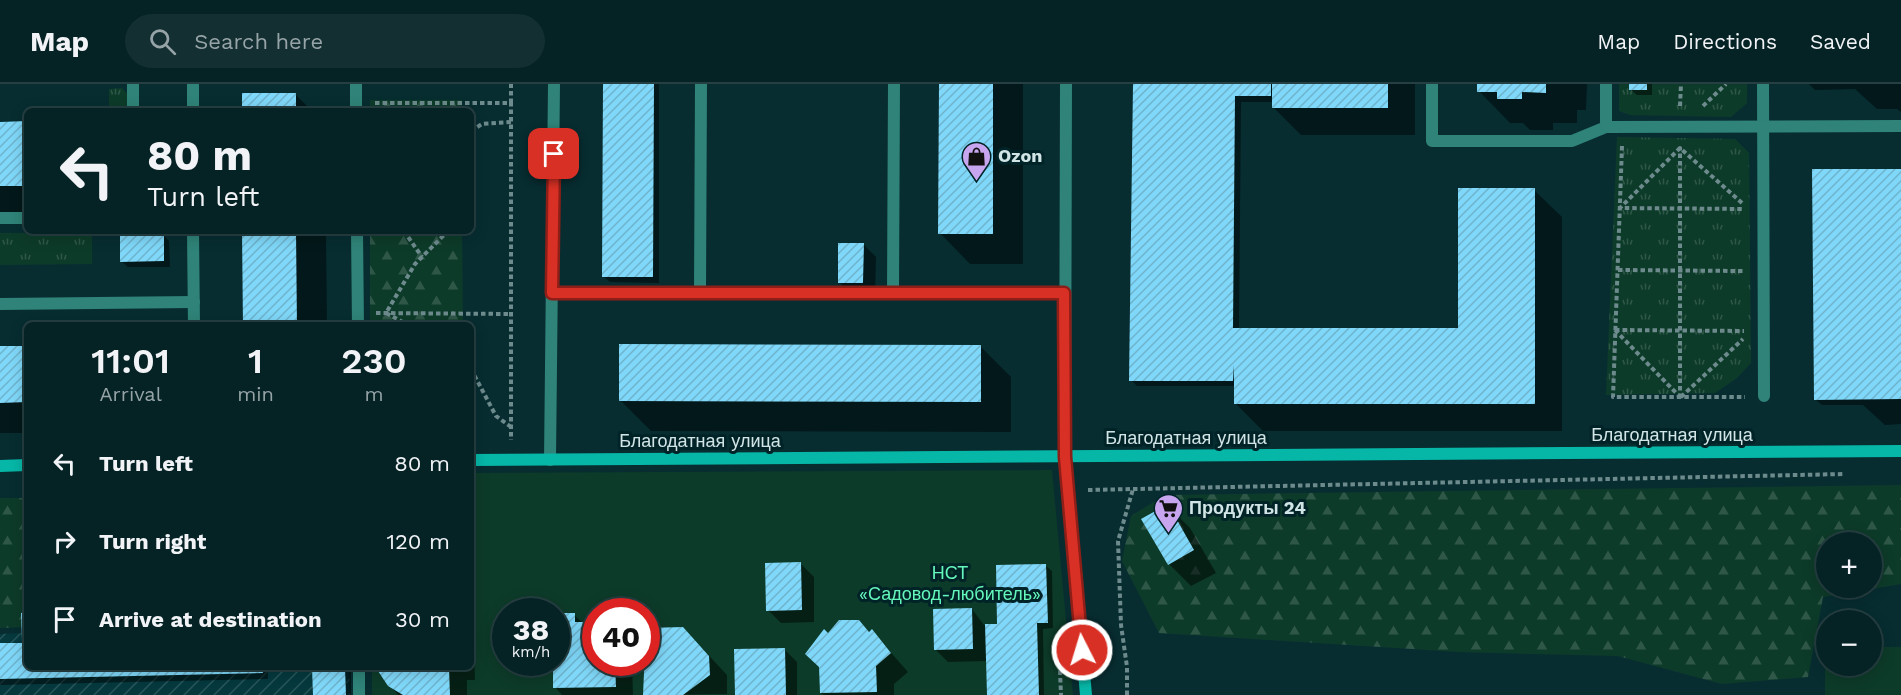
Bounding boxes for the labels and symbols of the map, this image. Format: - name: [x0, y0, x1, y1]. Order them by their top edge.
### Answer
- pin: [528, 128, 579, 179]
- shop icon: Ozon: [961, 140, 993, 182]
- place label: Ozon: [998, 145, 1042, 166]
- street label: Благодатная улица: [1591, 424, 1754, 445]
- street label: Благодатная улица: [1105, 427, 1268, 448]
- street label: Благодатная улица: [619, 430, 782, 451]
- supermarket icon: Продукты 24: [1152, 492, 1184, 534]
- place label: Продукты 24: [1189, 497, 1306, 518]
- park label: НСТ «Садовод-любитель»: [859, 562, 1041, 604]
- speed limit sign: 40: [582, 598, 660, 676]
- position arrow: [1050, 618, 1114, 682]

